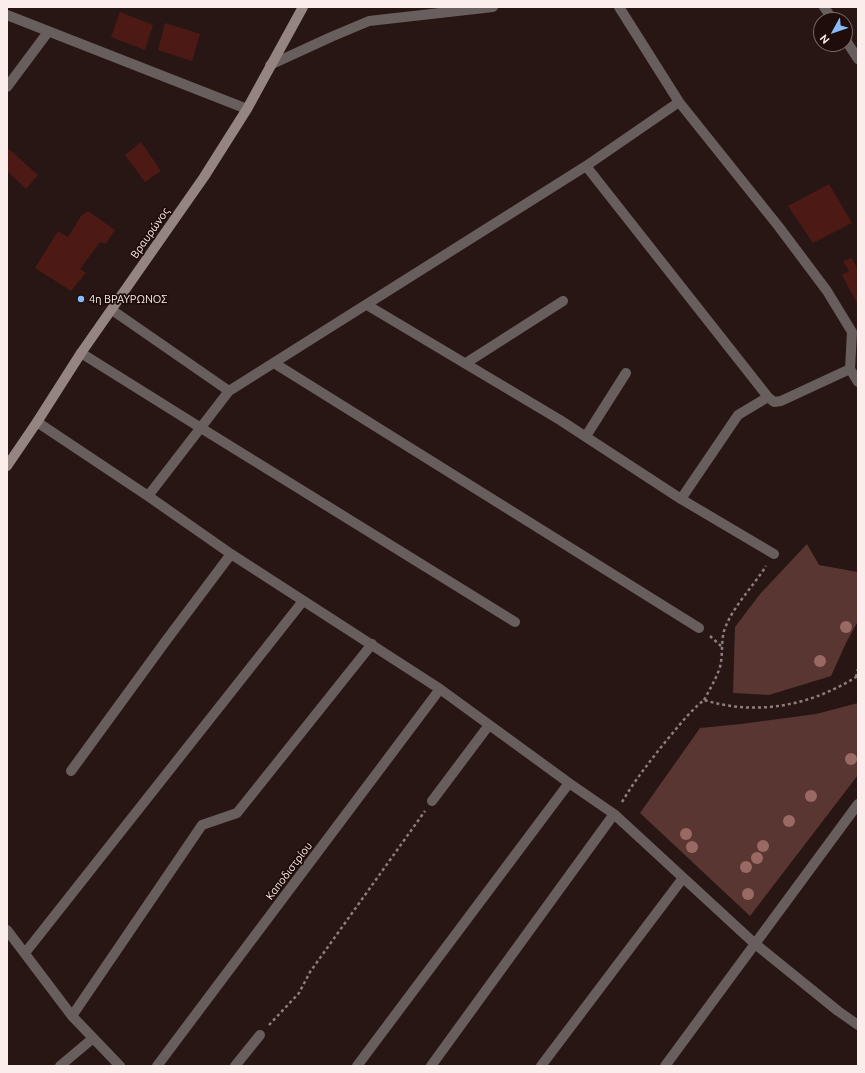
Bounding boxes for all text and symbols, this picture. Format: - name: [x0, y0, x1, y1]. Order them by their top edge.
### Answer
- north arrow: [813, 12, 853, 52]
- text: N: [817, 32, 832, 46]
- street label: Βραυρώνος: [128, 205, 172, 261]
- place label: 4η ΒΡΑΥΡΩΝΟΣ: [89, 292, 167, 306]
- marker: 4η ΒΡΑΥΡΩΝΟΣ: [76, 294, 86, 304]
- street label: Καποδιστρίου: [263, 839, 315, 903]

